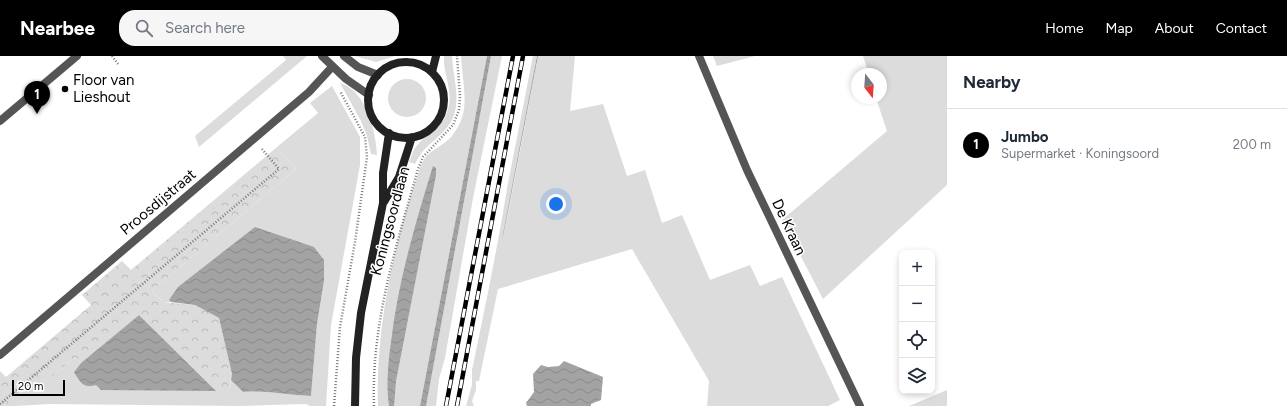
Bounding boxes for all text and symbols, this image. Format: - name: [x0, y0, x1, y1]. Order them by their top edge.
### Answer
- search box: [119, 10, 399, 46]
- text: Nearbee: [20, 17, 95, 40]
- icon: search: [133, 17, 155, 39]
- text: Search here: [165, 19, 245, 37]
- text: Home: [1045, 20, 1084, 37]
- text: Map: [1106, 20, 1133, 37]
- text: About: [1155, 20, 1194, 37]
- text: Contact: [1216, 20, 1267, 37]
- north arrow: [851, 68, 887, 104]
- place label: Floor van Lieshout: [73, 71, 134, 106]
- text: Nearby: [963, 72, 1021, 92]
- pin: 1: [24, 81, 50, 114]
- marker: Floor van Lieshout: [60, 84, 70, 94]
- text: Jumbo: [1001, 128, 1049, 146]
- text: 1: [973, 137, 979, 152]
- text: 200 m: [1233, 137, 1271, 152]
- text: Supermarket · Koningsoord: [1001, 146, 1159, 161]
- street label: Proosdijstraat: [117, 165, 200, 239]
- street label: Koningsoordlaan: [367, 165, 413, 277]
- your location: [546, 194, 566, 214]
- street label: De Kraan: [768, 196, 810, 258]
- map controls: [899, 250, 935, 394]
- button: +: [899, 250, 935, 286]
- button: −: [899, 286, 935, 322]
- button: locate: [899, 322, 935, 358]
- button: layers: [899, 358, 935, 394]
- scale bar: [12, 378, 65, 397]
- text: 20 m: [18, 380, 43, 393]

